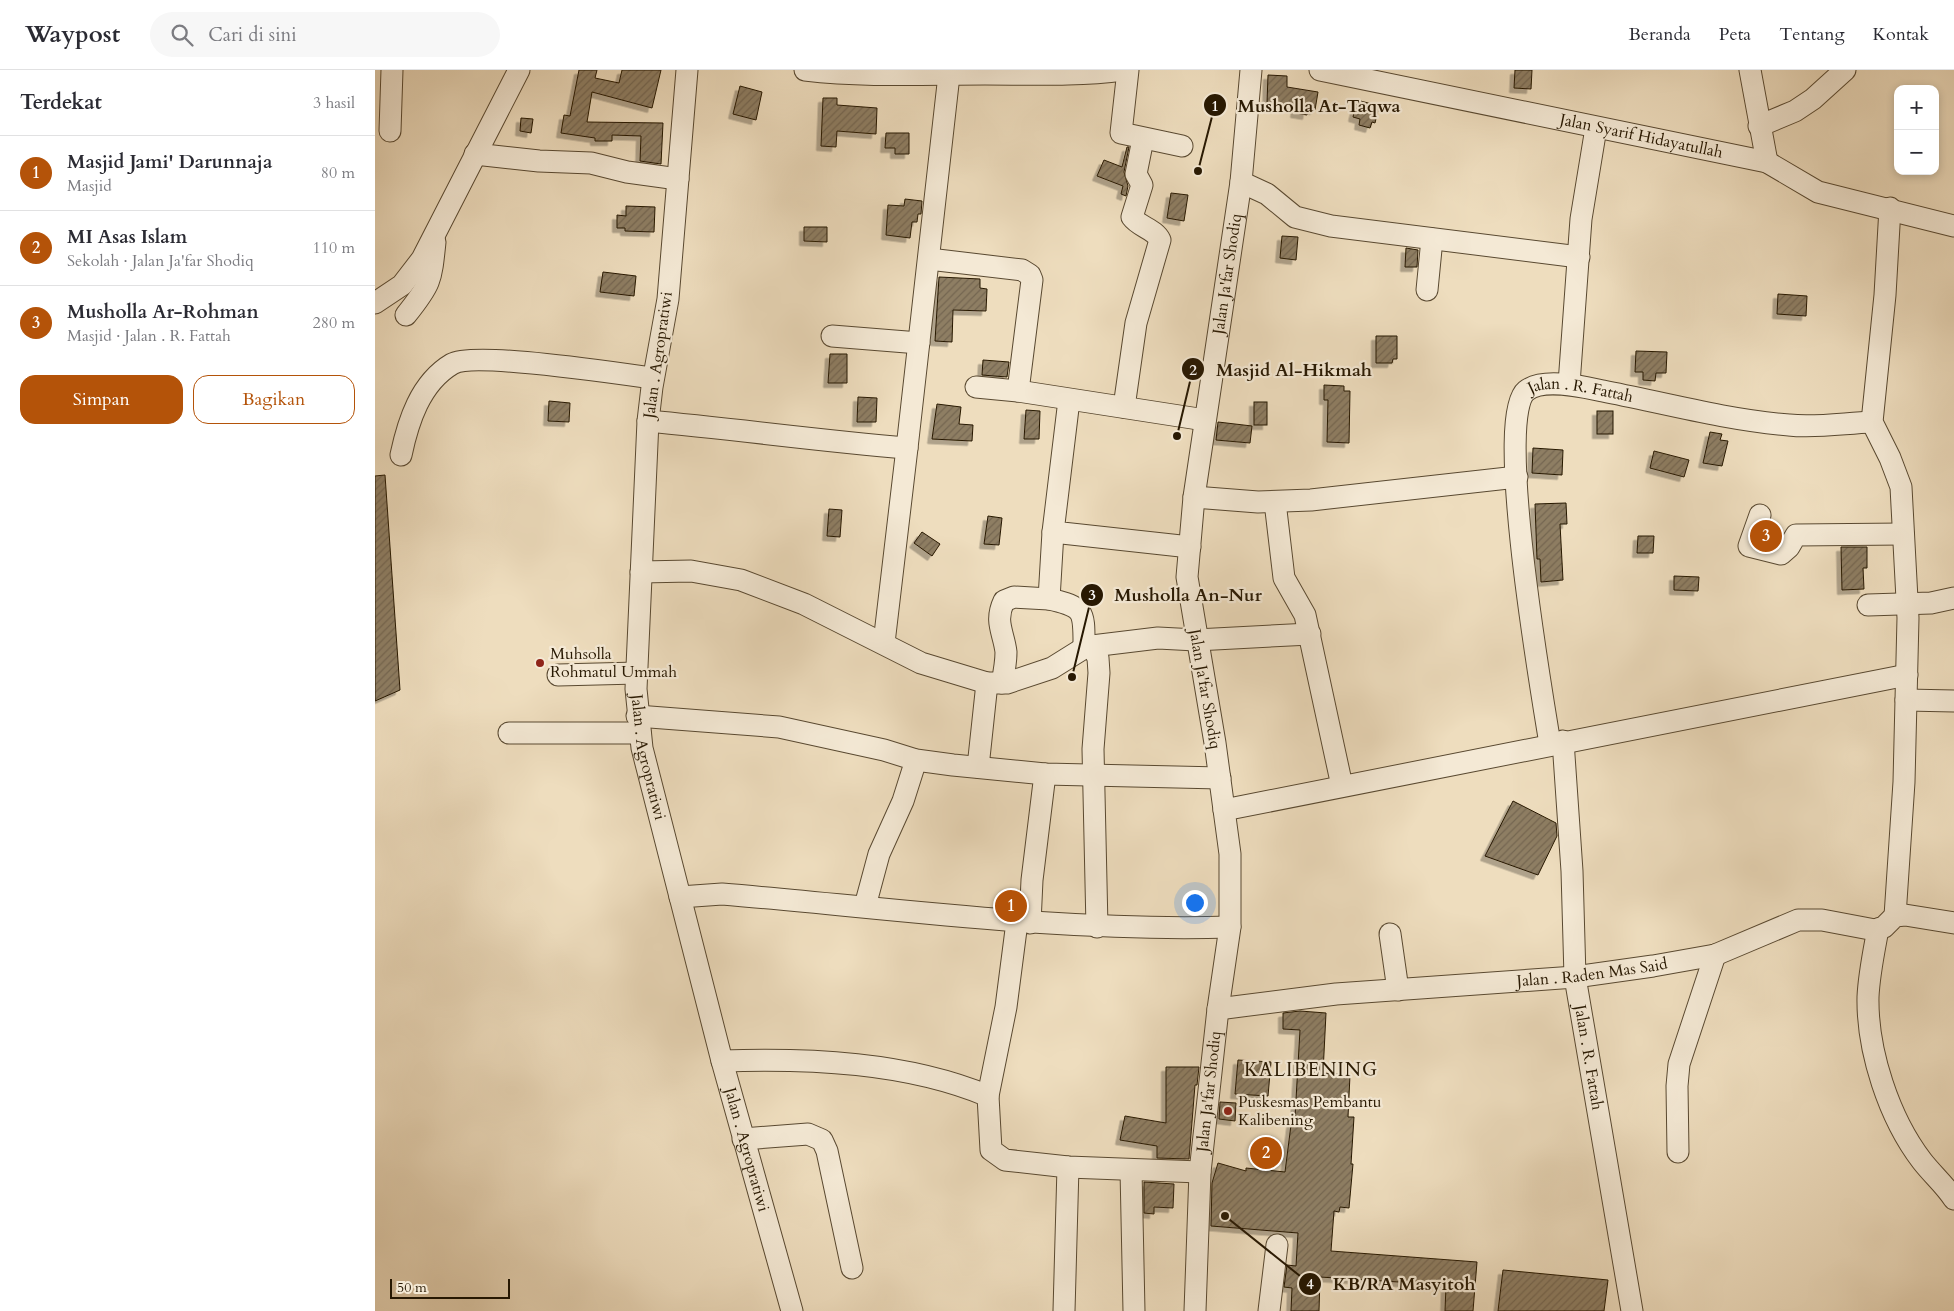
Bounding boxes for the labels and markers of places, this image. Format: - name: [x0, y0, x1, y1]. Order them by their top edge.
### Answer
- callout: Musholla At-Taqwa: [1202, 89, 1410, 122]
- callout: Masjid Al-Hikmah: [1181, 353, 1382, 386]
- pin: 3: [1750, 517, 1782, 555]
- callout: Musholla An-Nur: [1079, 578, 1272, 611]
- place label: Muhsolla Rohmatul Ummah: [550, 643, 677, 683]
- marker: Muhsolla Rohmatul Ummah: [534, 657, 546, 669]
- pin: 1: [995, 887, 1027, 925]
- place label: Puskesmas Pembantu Kalibening: [1238, 1091, 1382, 1131]
- marker: Puskesmas Pembantu Kalibening: [1222, 1105, 1234, 1117]
- pin: 2: [1250, 1134, 1282, 1172]
- callout: KB/RA Masyitoh: [1297, 1267, 1485, 1300]

